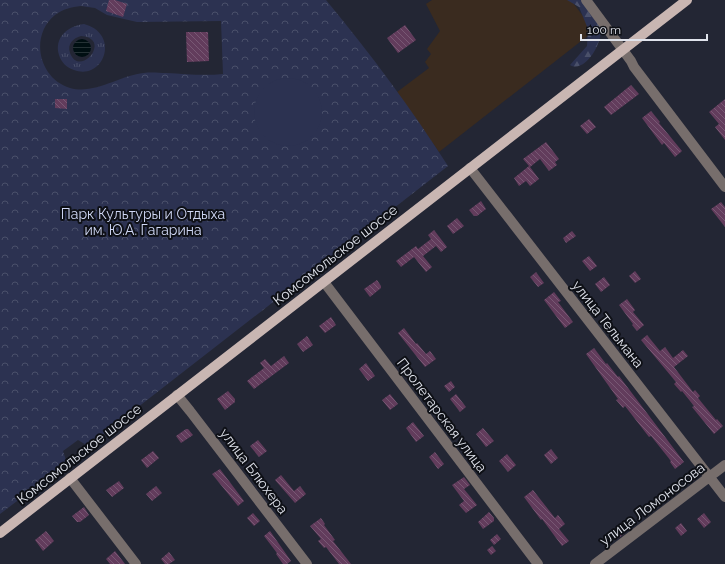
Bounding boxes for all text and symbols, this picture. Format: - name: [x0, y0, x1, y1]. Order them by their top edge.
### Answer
- scale bar: [581, 16, 707, 42]
- text: 100 m: [587, 23, 621, 37]
- street label: Комсомольское шоссе: [270, 202, 400, 308]
- park label: Парк Культуры и Отдыха им. Ю.А. Гагарина: [61, 206, 225, 238]
- street label: улица Тельмана: [569, 277, 647, 371]
- street label: Пролетарская улица: [394, 355, 490, 475]
- street label: Комсомольское шоссе: [14, 401, 144, 507]
- street label: улица Блюхера: [217, 425, 291, 517]
- street label: улица Ломоносова: [596, 459, 708, 549]

